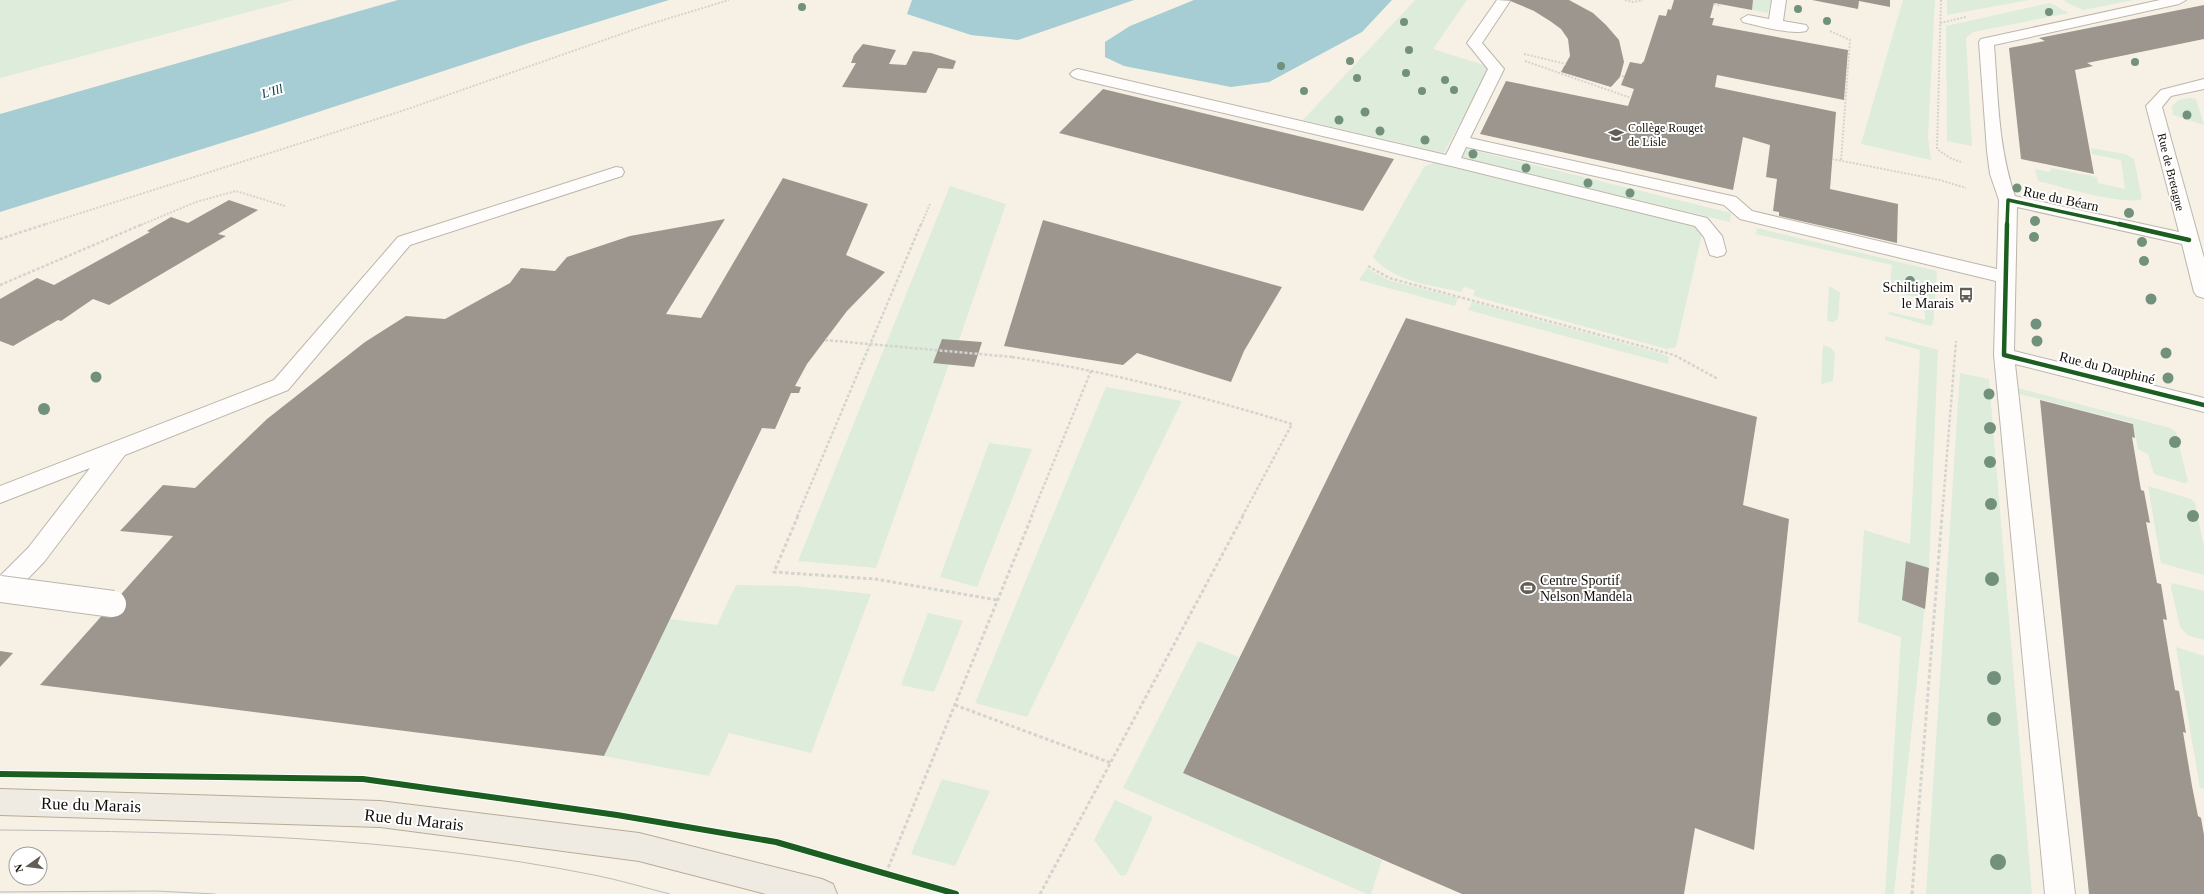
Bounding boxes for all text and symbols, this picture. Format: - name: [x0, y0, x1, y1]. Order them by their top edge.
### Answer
- water label: L'Ill: [259, 81, 285, 101]
- place label: Collège Rouget de Lisle: [1628, 121, 1704, 149]
- school or university icon: Collège Rouget de Lisle: [1607, 126, 1625, 144]
- street label: Rue de Bretagne: [2155, 132, 2187, 212]
- street label: Rue du Béarn: [2022, 184, 2100, 214]
- place label: Schiltigheim le Marais: [1882, 280, 1954, 311]
- bus stop icon: Schiltigheim le Marais: [1957, 286, 1975, 304]
- street label: Rue du Dauphiné: [2058, 349, 2156, 387]
- place label: Centre Sportif Nelson Mandela: [1540, 573, 1633, 604]
- sports icon: Centre Sportif Nelson Mandela: [1519, 579, 1537, 597]
- street label: Rue du Marais: [41, 794, 141, 816]
- street label: Rue du Marais: [363, 805, 465, 835]
- north arrow: [8, 846, 48, 886]
- text: N: [12, 863, 25, 874]

